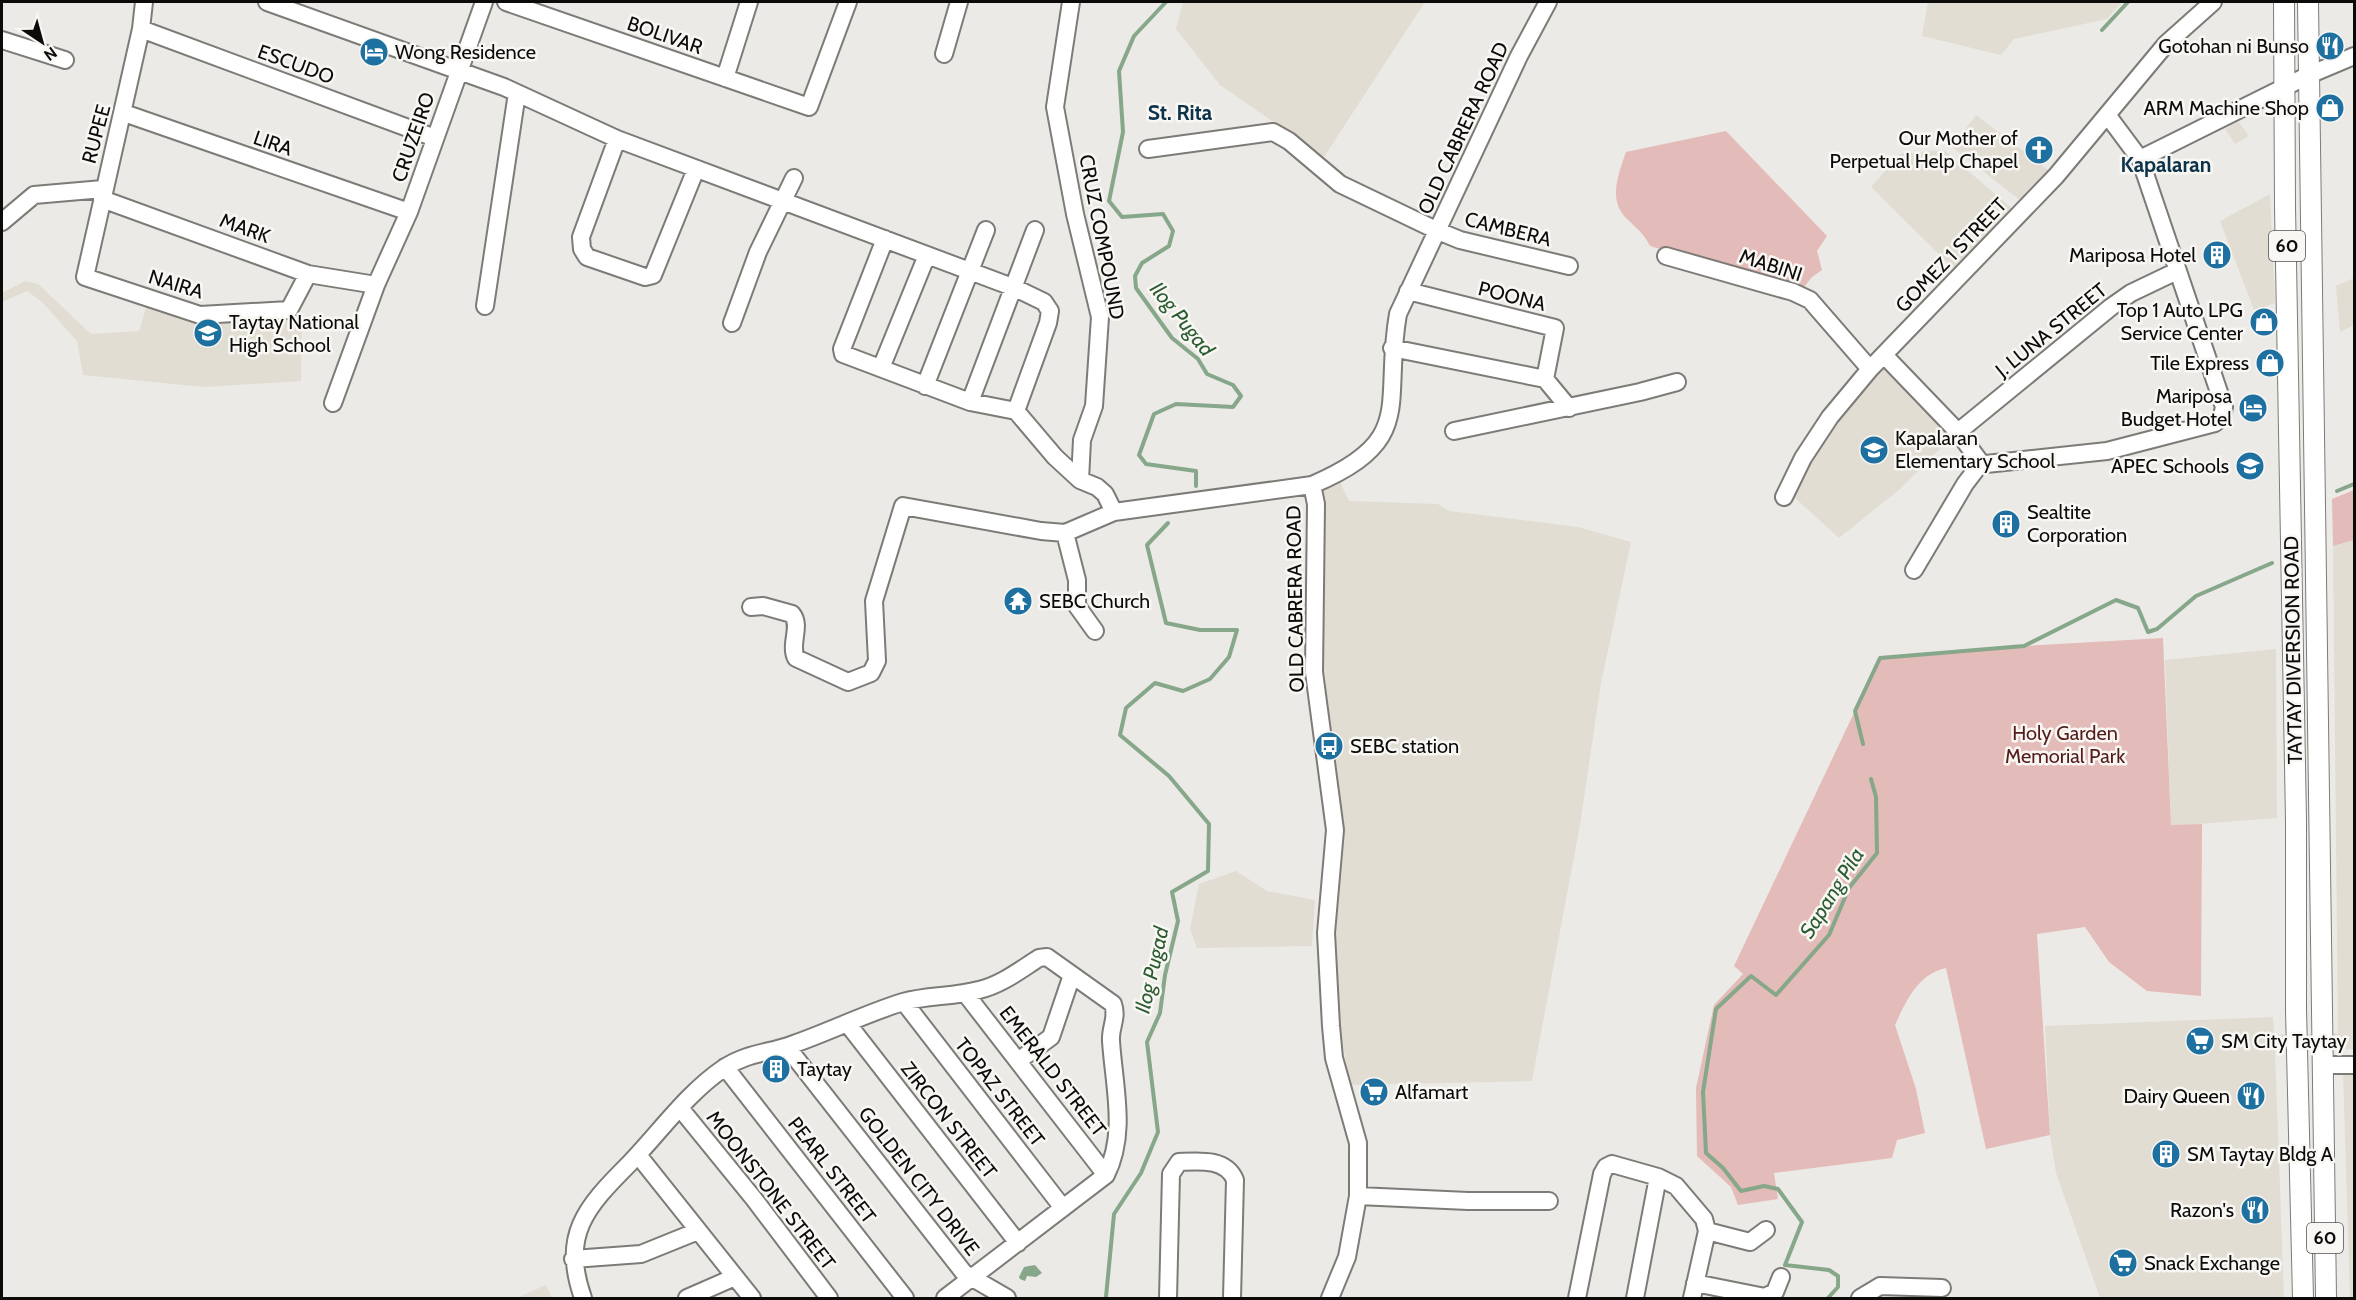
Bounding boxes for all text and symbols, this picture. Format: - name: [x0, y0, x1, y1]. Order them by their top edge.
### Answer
- street label: BOLIVAR: [624, 11, 706, 59]
- north arrow: [12, 12, 72, 72]
- restaurant icon: Gotohan ni Bunso: [2314, 30, 2346, 62]
- place label: Gotohan ni Bunso: [2158, 34, 2309, 58]
- hotel icon: Wong Residence: [358, 36, 390, 68]
- street label: OLD CABRERA ROAD: [1413, 38, 1513, 218]
- street label: ESCUDO: [255, 39, 337, 89]
- place label: Wong Residence: [395, 40, 536, 64]
- text: N: [40, 43, 61, 65]
- street label: CRUZEIRO: [386, 89, 440, 185]
- shop icon: ARM Machine Shop: [2314, 92, 2346, 124]
- place label: ARM Machine Shop: [2144, 96, 2309, 120]
- district label: St. Rita: [1148, 100, 1213, 125]
- street label: RUPEE: [77, 102, 115, 166]
- street label: LIRA: [250, 125, 296, 161]
- place label: Our Mother of Perpetual Help Chapel: [1830, 126, 2018, 173]
- church icon: Our Mother of Perpetual Help Chapel: [2023, 134, 2055, 166]
- street label: CRUZ COMPOUND: [1074, 152, 1130, 322]
- district label: Kapalaran: [2121, 152, 2211, 177]
- street label: GOMEZ 1 STREET: [1890, 193, 2012, 317]
- street label: CAMBERA: [1462, 207, 1554, 251]
- street label: MARK: [216, 208, 274, 248]
- road number: 60: [2269, 231, 2305, 261]
- building icon: Mariposa Hotel: [2201, 239, 2233, 271]
- place label: Mariposa Hotel: [2069, 243, 2196, 267]
- street label: MABINI: [1736, 244, 1806, 286]
- street label: NAIRA: [146, 264, 207, 304]
- street label: POONA: [1476, 276, 1549, 316]
- water label: Ilog Pugad: [1145, 277, 1220, 362]
- street label: J. LUNA STREET: [1990, 278, 2112, 383]
- place label: Top 1 Auto LPG Service Center: [2117, 298, 2244, 345]
- shop icon: Top 1 Auto LPG Service Center: [2248, 306, 2280, 338]
- place label: Taytay National High School: [229, 310, 359, 357]
- school or university icon: Taytay National High School: [192, 317, 224, 349]
- shop icon: Tile Express: [2254, 347, 2286, 379]
- place label: Tile Express: [2150, 351, 2249, 375]
- place label: Mariposa Budget Hotel: [2121, 384, 2232, 431]
- hotel icon: Mariposa Budget Hotel: [2237, 392, 2269, 424]
- place label: Kapalaran Elementary School: [1895, 426, 2056, 473]
- school or university icon: Kapalaran Elementary School: [1858, 434, 1890, 466]
- school or university icon: APEC Schools: [2234, 450, 2266, 482]
- place label: APEC Schools: [2111, 454, 2229, 478]
- place label: Sealtite Corporation: [2027, 500, 2127, 547]
- street label: OLD CABRERA ROAD: [1281, 505, 1309, 693]
- building icon: Sealtite Corporation: [1990, 508, 2022, 540]
- street label: TAYTAY DIVERSION ROAD: [2279, 536, 2307, 764]
- temple icon: SEBC Church: [1002, 585, 1034, 617]
- place label: SEBC Church: [1039, 589, 1150, 613]
- park label: Holy Garden Memorial Park: [2005, 721, 2125, 768]
- bus stop icon: SEBC station: [1313, 730, 1345, 762]
- place label: SEBC station: [1350, 734, 1459, 758]
- water label: Sapang Pila: [1794, 843, 1869, 942]
- water label: Ilog Pugad: [1129, 923, 1174, 1016]
- street label: EMERALD STREET: [995, 1001, 1112, 1141]
- supermarket icon: SM City Taytay: [2184, 1025, 2216, 1057]
- place label: SM City Taytay: [2221, 1029, 2347, 1053]
- street label: TOPAZ STREET: [950, 1033, 1050, 1151]
- building icon: Taytay: [760, 1053, 792, 1085]
- place label: Taytay: [797, 1057, 852, 1081]
- street label: ZIRCON STREET: [896, 1057, 1002, 1183]
- supermarket icon: Alfamart: [1358, 1076, 1390, 1108]
- place label: Alfamart: [1395, 1080, 1468, 1104]
- restaurant icon: Dairy Queen: [2235, 1080, 2267, 1112]
- place label: Dairy Queen: [2123, 1084, 2230, 1108]
- street label: GOLDEN CITY DRIVE: [854, 1102, 984, 1260]
- street label: MOONSTONE STREET: [701, 1106, 841, 1275]
- street label: PEARL STREET: [783, 1112, 881, 1228]
- building icon: SM Taytay Bldg A: [2150, 1138, 2182, 1170]
- place label: SM Taytay Bldg A: [2187, 1142, 2334, 1166]
- restaurant icon: Razon's: [2239, 1194, 2271, 1226]
- place label: Razon's: [2170, 1198, 2234, 1222]
- road number: 60: [2307, 1223, 2343, 1253]
- supermarket icon: Snack Exchange: [2107, 1247, 2139, 1279]
- place label: Snack Exchange: [2144, 1251, 2280, 1275]

